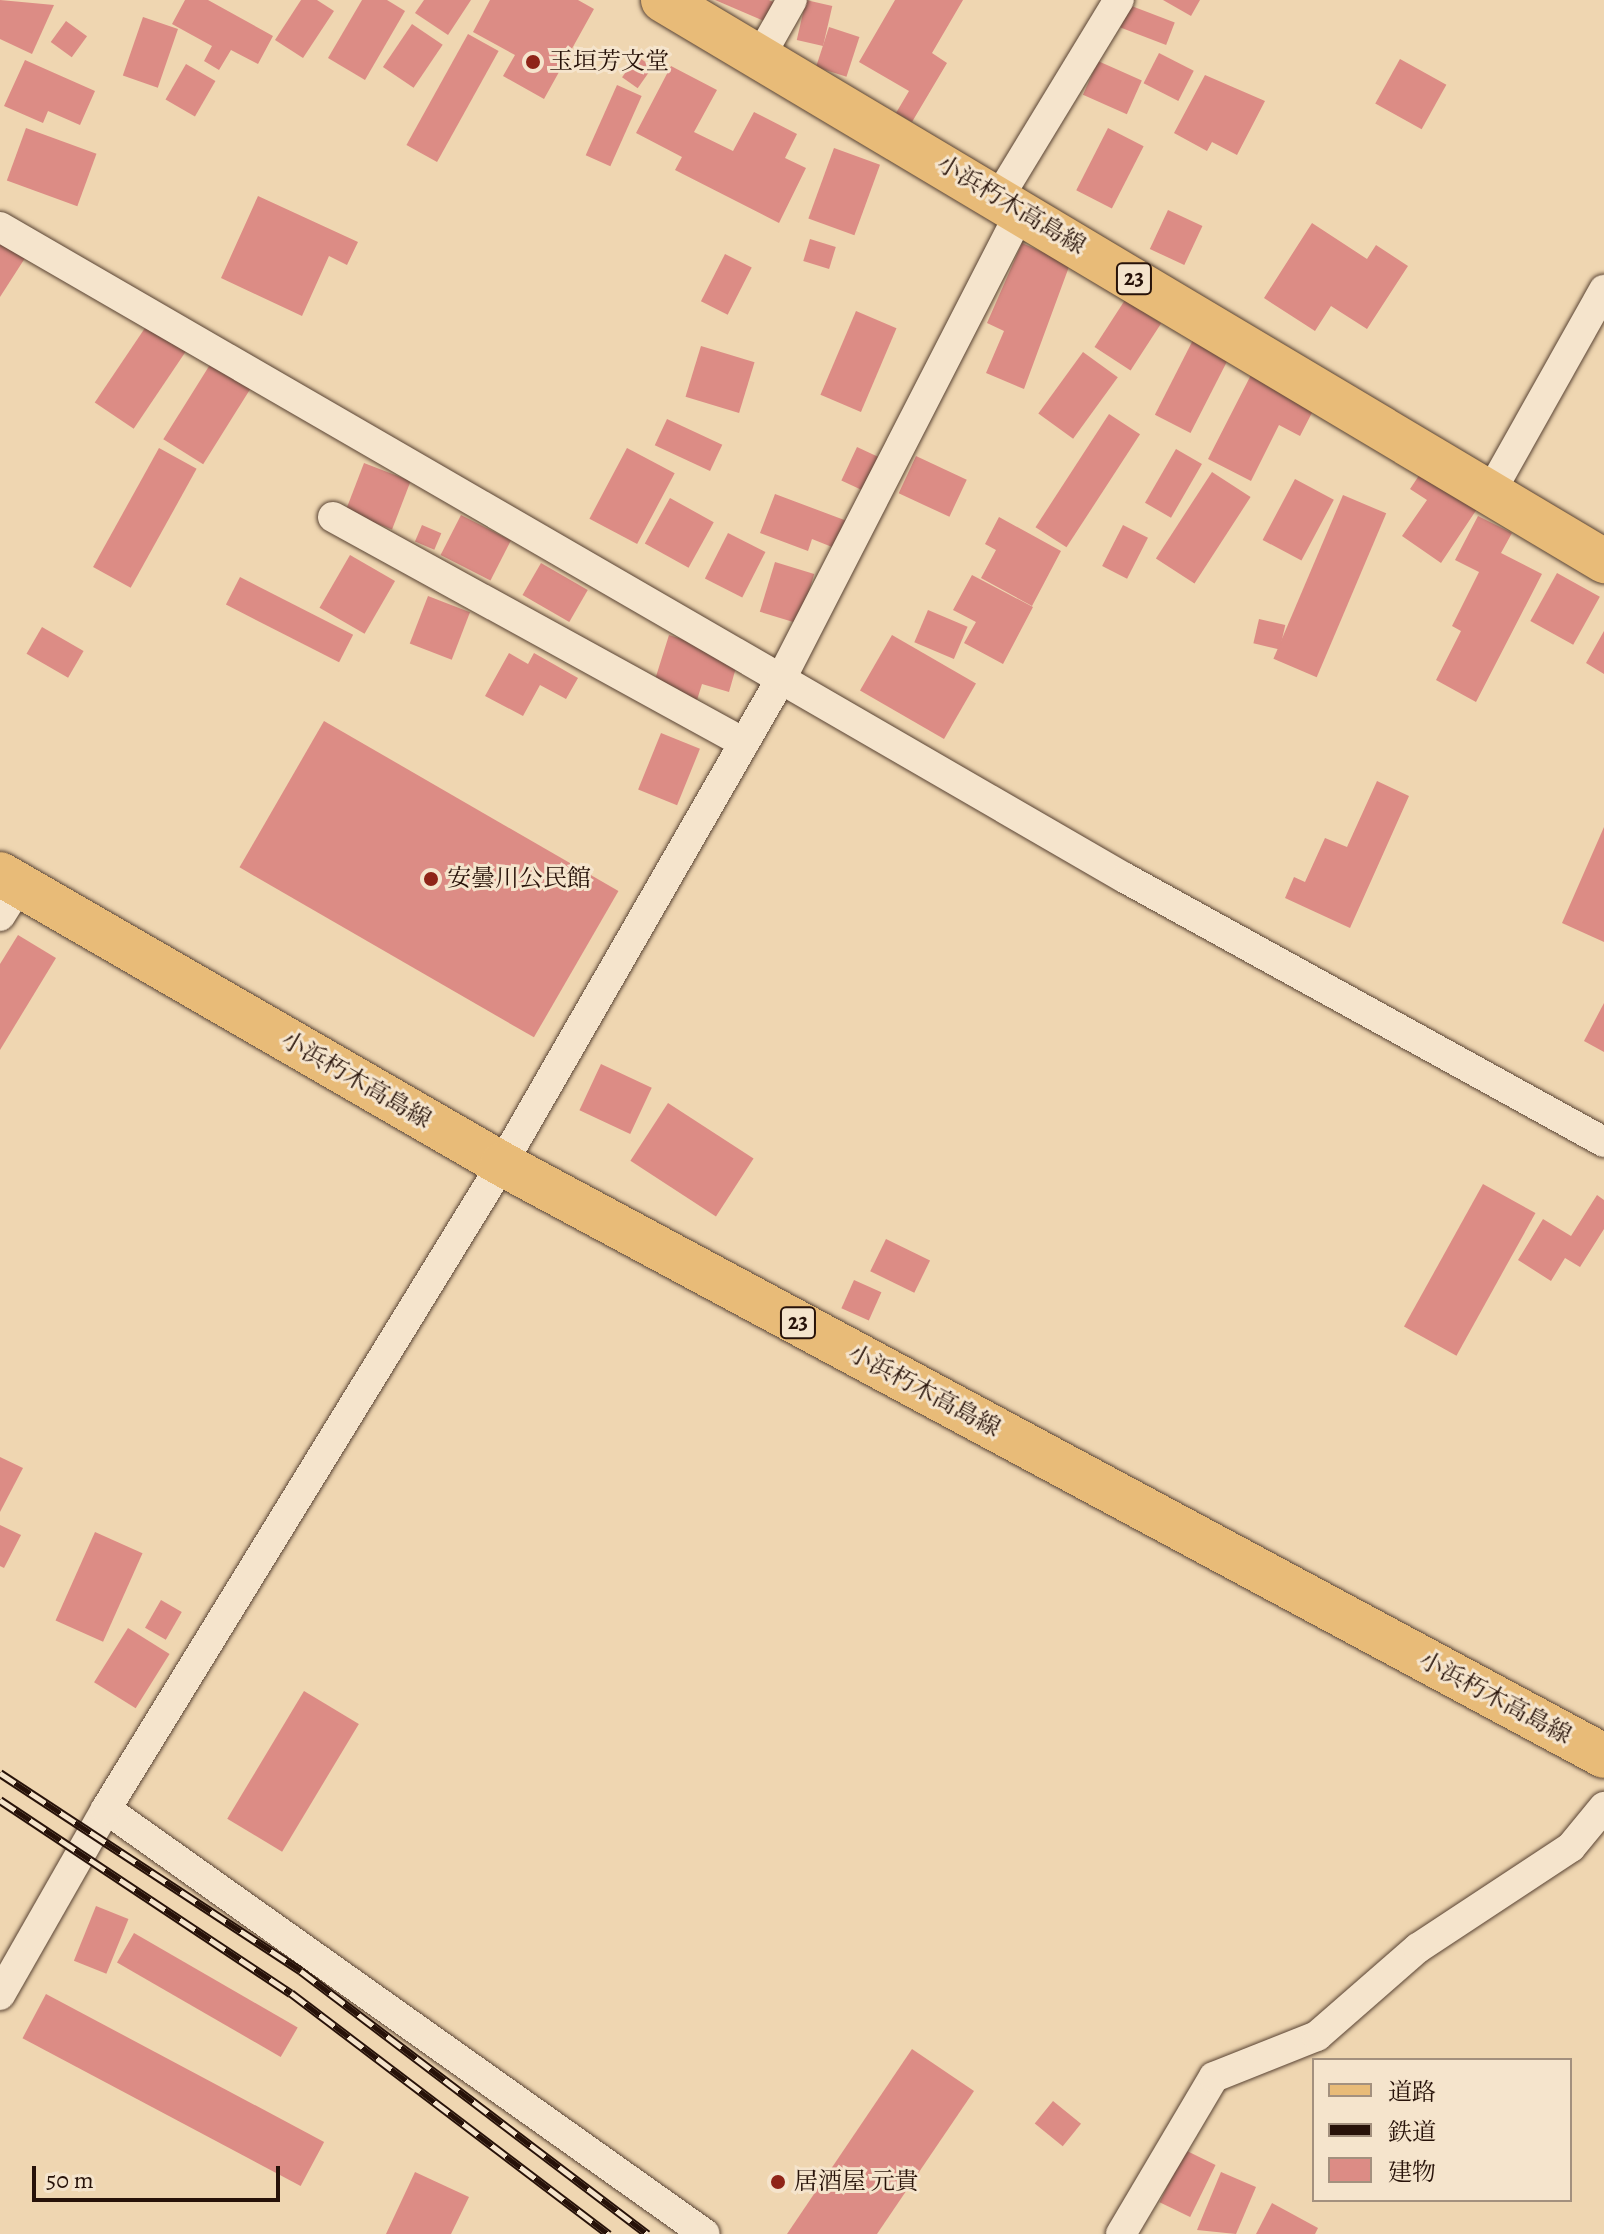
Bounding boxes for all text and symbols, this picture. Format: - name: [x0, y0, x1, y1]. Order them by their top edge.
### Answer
- place label: 玉垣芳文堂: [549, 48, 669, 76]
- marker: 玉垣芳文堂: [524, 53, 542, 71]
- street label: 小浜朽木高島線: [932, 149, 1090, 261]
- road number: 23: [1114, 261, 1154, 297]
- place label: 安曇川公民館: [447, 865, 591, 893]
- marker: 安曇川公民館: [422, 870, 440, 888]
- street label: 小浜朽木高島線: [276, 1026, 436, 1134]
- road number: 23: [778, 1305, 818, 1341]
- street label: 小浜朽木高島線: [843, 1339, 1005, 1443]
- street label: 小浜朽木高島線: [1414, 1646, 1576, 1750]
- legend: [1312, 2058, 1572, 2202]
- text: 道路: [1388, 2076, 1436, 2108]
- text: 鉄道: [1388, 2116, 1436, 2148]
- scale bar: [36, 2150, 284, 2200]
- text: 建物: [1388, 2156, 1436, 2188]
- text: 50 m: [46, 2164, 94, 2196]
- place label: 居酒屋 元貴: [794, 2168, 919, 2196]
- marker: 居酒屋 元貴: [769, 2173, 787, 2191]

